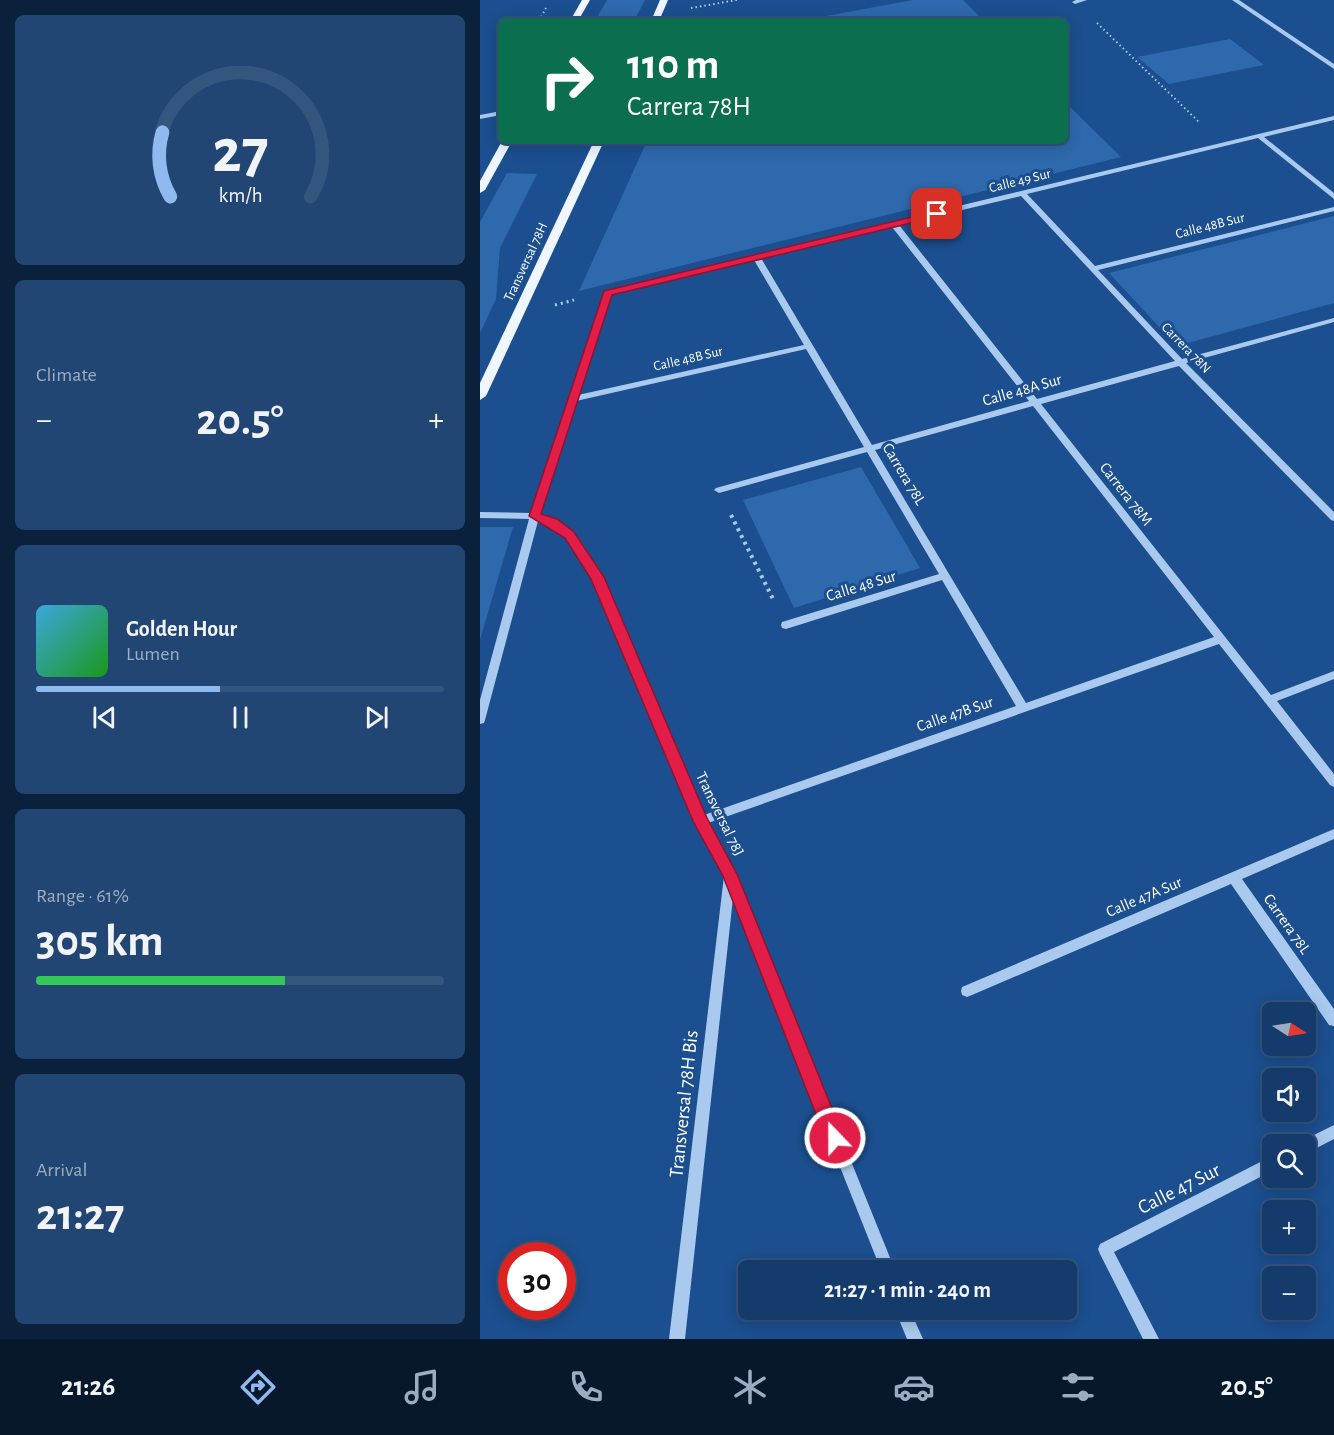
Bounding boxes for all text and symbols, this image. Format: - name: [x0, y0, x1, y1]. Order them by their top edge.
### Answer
- icon: right: [528, 42, 606, 120]
- text: 110 m: [627, 44, 719, 86]
- text: Carrera 78H: [627, 93, 751, 120]
- text: 27: [212, 121, 268, 183]
- street label: Calle 49 Sur: [988, 166, 1053, 195]
- text: km/h: [218, 185, 262, 206]
- pin: [911, 188, 962, 239]
- icon: arrive: [920, 197, 953, 230]
- street label: Calle 48B Sur: [1174, 211, 1246, 241]
- street label: Transversal 78H: [502, 220, 550, 304]
- street label: Carrera 78N: [1159, 320, 1213, 376]
- street label: Calle 48B Sur: [652, 344, 725, 374]
- text: Climate: [36, 365, 97, 385]
- street label: Calle 48A Sur: [981, 371, 1064, 409]
- text: 20.5°: [196, 398, 284, 443]
- text: −: [36, 404, 52, 437]
- text: +: [428, 404, 444, 437]
- street label: Carrera 78L: [879, 440, 929, 508]
- street label: Carrera 78M: [1097, 459, 1155, 529]
- street label: Calle 48 Sur: [824, 568, 899, 604]
- text: Golden Hour: [126, 618, 237, 640]
- text: Lumen: [126, 644, 180, 664]
- street label: Calle 47B Sur: [915, 693, 996, 735]
- icon: previous: [88, 701, 121, 734]
- icon: pause: [224, 701, 257, 734]
- icon: next: [360, 701, 393, 734]
- street label: Transversal 78J: [693, 769, 747, 859]
- street label: Calle 47A Sur: [1104, 874, 1185, 920]
- text: Range · 61%: [36, 886, 129, 906]
- street label: Carrera 78L: [1261, 891, 1314, 957]
- text: 305 km: [36, 919, 164, 964]
- north arrow: [1262, 1002, 1316, 1056]
- map controls: [1262, 1002, 1316, 1320]
- street label: Transversal 78H Bis: [666, 1029, 702, 1179]
- button: sound: [1262, 1068, 1316, 1122]
- position arrow: [803, 1106, 867, 1170]
- button: search: [1262, 1134, 1316, 1188]
- text: Arrival: [36, 1160, 87, 1180]
- street label: Calle 47 Sur: [1135, 1160, 1224, 1218]
- text: 21:27: [36, 1193, 124, 1238]
- button: +: [1262, 1200, 1316, 1254]
- speed limit sign: 30: [498, 1242, 576, 1320]
- button: −: [1262, 1266, 1316, 1320]
- text: 21:27 · 1 min · 240 m: [824, 1279, 991, 1301]
- icon: directions: [237, 1366, 279, 1408]
- icon: music: [401, 1366, 443, 1408]
- icon: phone: [565, 1366, 607, 1408]
- icon: climate: [729, 1366, 771, 1408]
- icon: car: [893, 1366, 935, 1408]
- icon: filters: [1057, 1366, 1099, 1408]
- text: 21:26: [61, 1373, 115, 1400]
- text: 20.5°: [1220, 1373, 1273, 1400]

